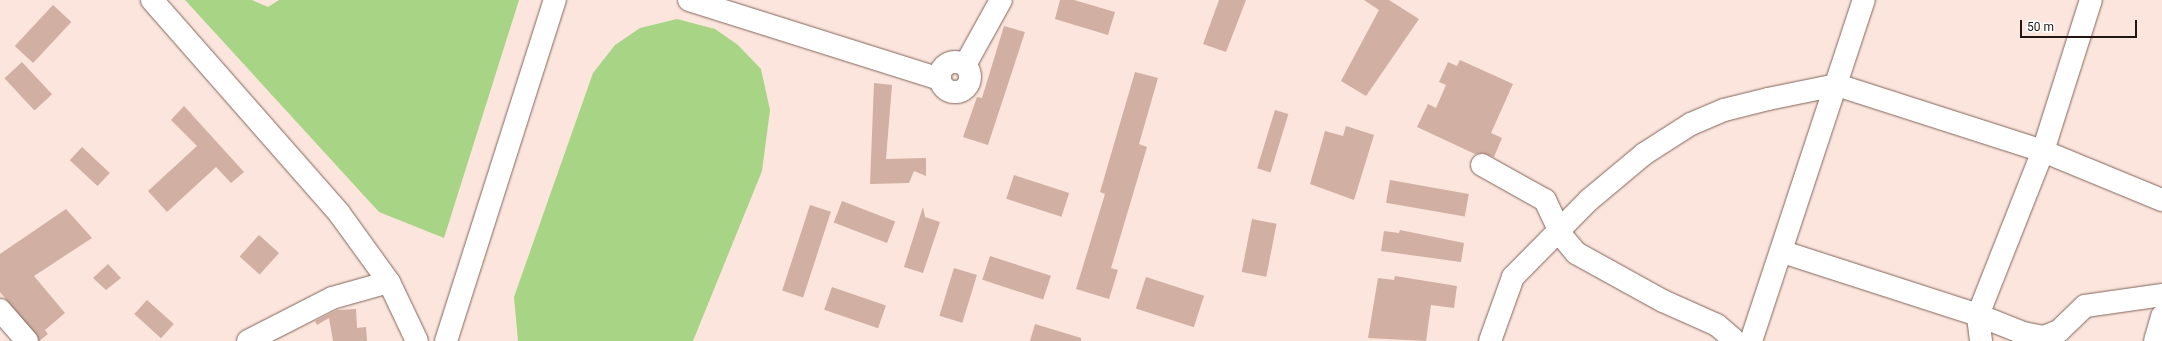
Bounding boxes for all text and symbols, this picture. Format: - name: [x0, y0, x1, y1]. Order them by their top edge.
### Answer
- scale bar: [2022, 12, 2139, 38]
- text: 50 m: [2027, 20, 2054, 34]

